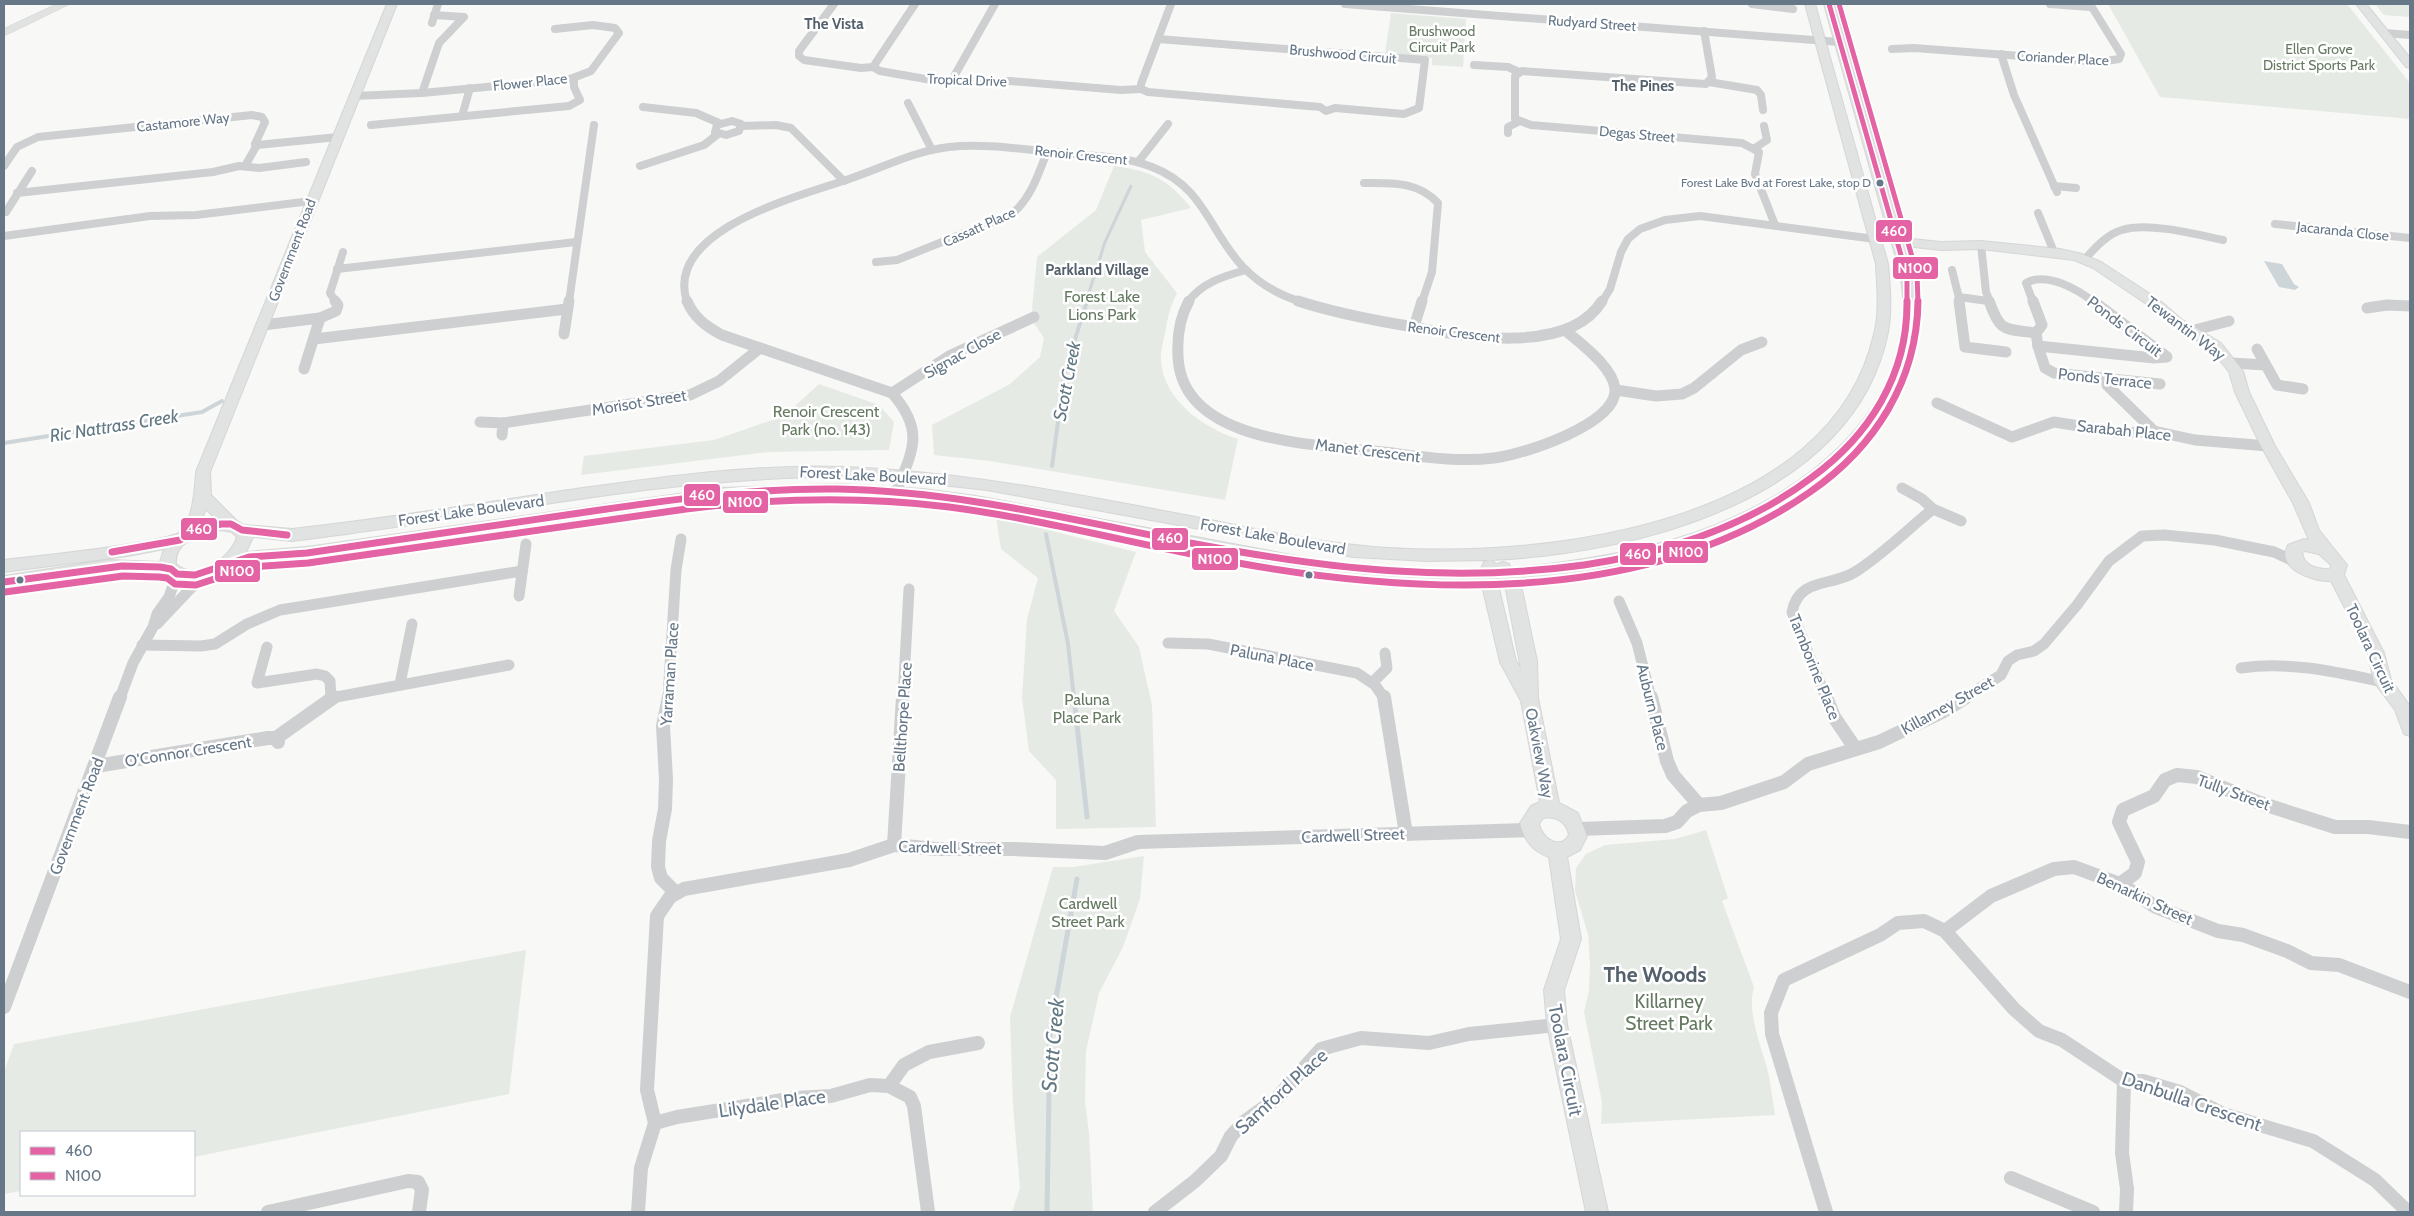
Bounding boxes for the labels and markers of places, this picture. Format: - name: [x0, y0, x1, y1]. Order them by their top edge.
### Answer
- place label: Forest Lake Bvd at Forest Lake, stop D: [1681, 175, 1871, 190]
- marker: Forest Lake Bvd at Forest Lake, stop D: [1875, 178, 1885, 188]
- unlabelled marker: [1304, 570, 1314, 580]
- unlabelled marker: [15, 575, 25, 585]

